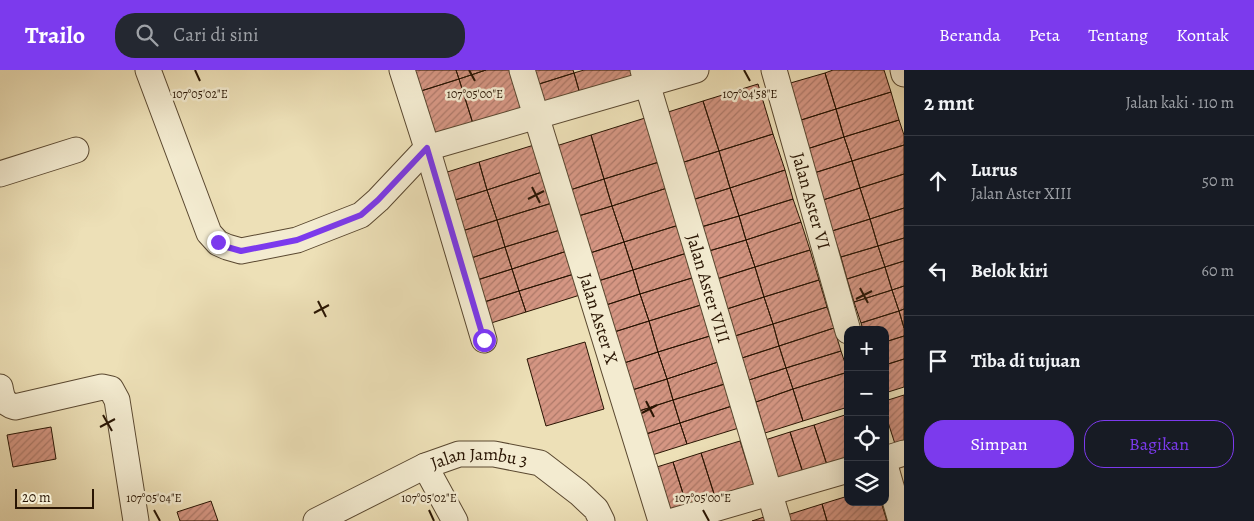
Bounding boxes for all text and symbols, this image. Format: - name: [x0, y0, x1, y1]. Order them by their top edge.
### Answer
- search box: [115, 13, 465, 58]
- text: Trailo: [25, 19, 85, 51]
- icon: search: [133, 21, 161, 49]
- text: Cari di sini: [173, 22, 258, 48]
- text: Beranda: [939, 23, 1001, 47]
- text: Peta: [1029, 23, 1060, 47]
- text: Tentang: [1088, 23, 1148, 47]
- text: Kontak: [1176, 23, 1229, 47]
- text: 107°05'02"E: [172, 86, 228, 102]
- text: 107°05'00"E: [447, 86, 503, 102]
- text: 107°04'58"E: [723, 86, 777, 102]
- text: 2 mnt: [924, 89, 974, 117]
- text: Jalan kaki · 110 m: [1125, 92, 1234, 114]
- street label: Jalan Aster VI: [786, 150, 836, 252]
- text: Lurus: [971, 157, 1017, 183]
- icon: ahead: [924, 167, 952, 195]
- text: 50 m: [1202, 170, 1234, 192]
- text: Jalan Aster XIII: [971, 183, 1072, 205]
- route end: [207, 231, 230, 254]
- street label: Jalan Aster VIII: [681, 231, 736, 346]
- icon: left: [924, 257, 952, 285]
- text: Belok kiri: [971, 258, 1048, 284]
- text: 60 m: [1202, 260, 1234, 282]
- street label: Jalan Aster X: [573, 270, 624, 367]
- map controls: [844, 326, 889, 506]
- button: +: [844, 326, 889, 371]
- route start: [473, 329, 496, 352]
- icon: arrive: [924, 347, 952, 375]
- text: Tiba di tujuan: [971, 348, 1080, 374]
- button: −: [844, 371, 889, 416]
- button: locate: [844, 416, 889, 461]
- button: Simpan: [924, 420, 1074, 468]
- button: Bagikan: [1084, 420, 1234, 468]
- street label: Jalan Jambu 3: [427, 442, 530, 475]
- button: layers: [844, 461, 889, 506]
- scale bar: [15, 486, 94, 509]
- text: 20 m: [22, 488, 51, 507]
- text: 107°05'04"E: [126, 490, 182, 506]
- text: 107°05'02"E: [401, 490, 457, 506]
- text: 107°05'00"E: [675, 490, 731, 506]

